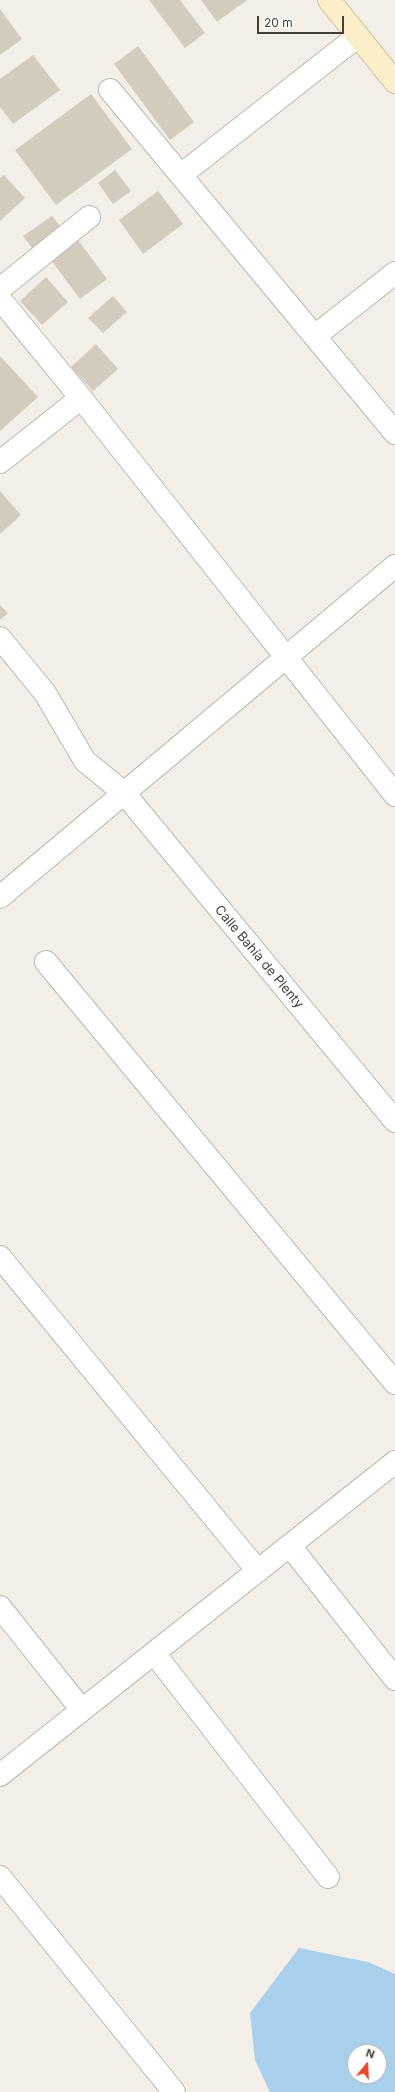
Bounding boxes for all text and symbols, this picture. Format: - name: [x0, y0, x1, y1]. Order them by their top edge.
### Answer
- scale bar: [259, 8, 346, 34]
- text: 20 m: [264, 15, 293, 30]
- street label: Calle Bahía de Plenty: [211, 902, 307, 1012]
- north arrow: [347, 2044, 387, 2084]
- text: N: [364, 2046, 377, 2061]

